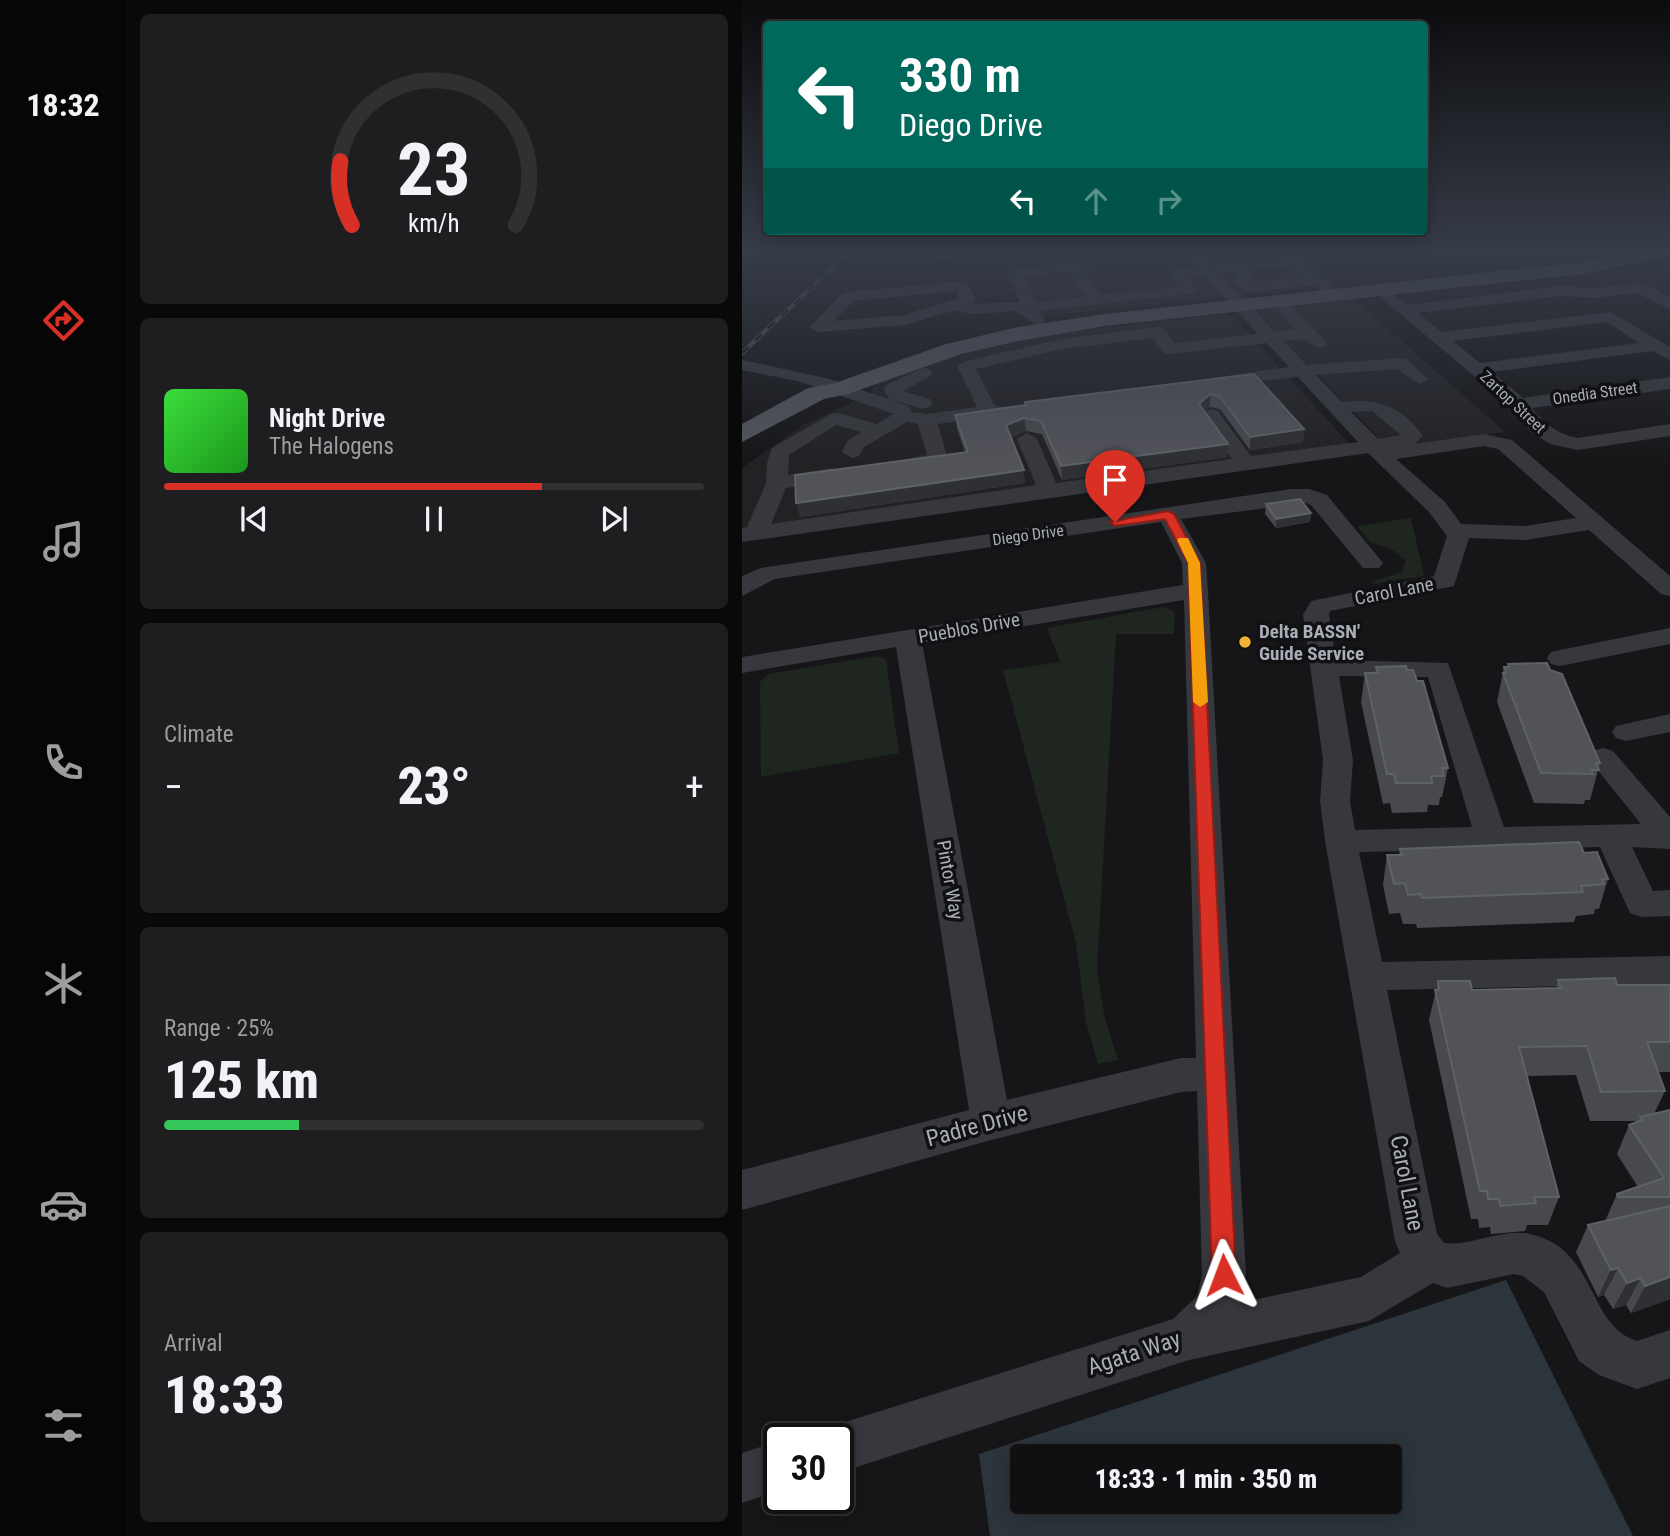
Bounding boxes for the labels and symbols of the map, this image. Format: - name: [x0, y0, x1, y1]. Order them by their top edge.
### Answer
- street label: Zartop Street: [1476, 367, 1550, 437]
- street label: Onedia Street: [1551, 378, 1639, 408]
- pin: [1085, 450, 1145, 522]
- street label: Diego Drive: [991, 521, 1065, 549]
- street label: Carol Lane: [1353, 572, 1436, 610]
- street label: Pueblos Drive: [916, 608, 1022, 648]
- place label: Delta BASSN' Guide Service: [1259, 620, 1364, 665]
- marker: Delta BASSN' Guide Service: [1237, 634, 1253, 650]
- street label: Pintor Way: [932, 838, 968, 922]
- street label: Padre Drive: [923, 1100, 1031, 1152]
- street label: Carol Lane: [1385, 1133, 1429, 1233]
- position arrow: [1187, 1238, 1261, 1312]
- street label: Agata Way: [1084, 1325, 1184, 1381]
- speed limit sign: 30: [763, 1423, 854, 1514]

